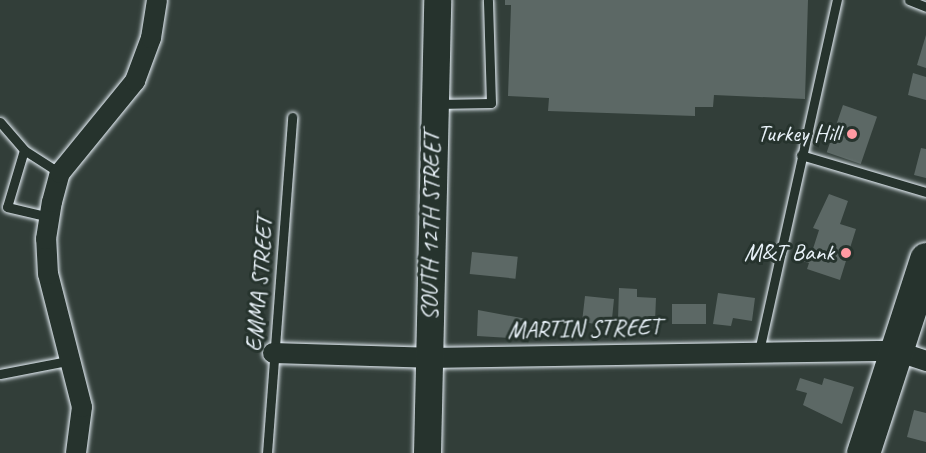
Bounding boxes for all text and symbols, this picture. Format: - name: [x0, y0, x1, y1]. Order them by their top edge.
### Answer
- place label: Turkey Hill: [757, 120, 840, 148]
- marker: Turkey Hill: [845, 127, 859, 141]
- street label: SOUTH 12TH STREET: [415, 131, 447, 321]
- street label: EMMA STREET: [240, 215, 280, 353]
- place label: M&T Bank: [744, 239, 834, 267]
- marker: M&T Bank: [839, 246, 853, 260]
- street label: MARTIN STREET: [507, 313, 661, 345]

